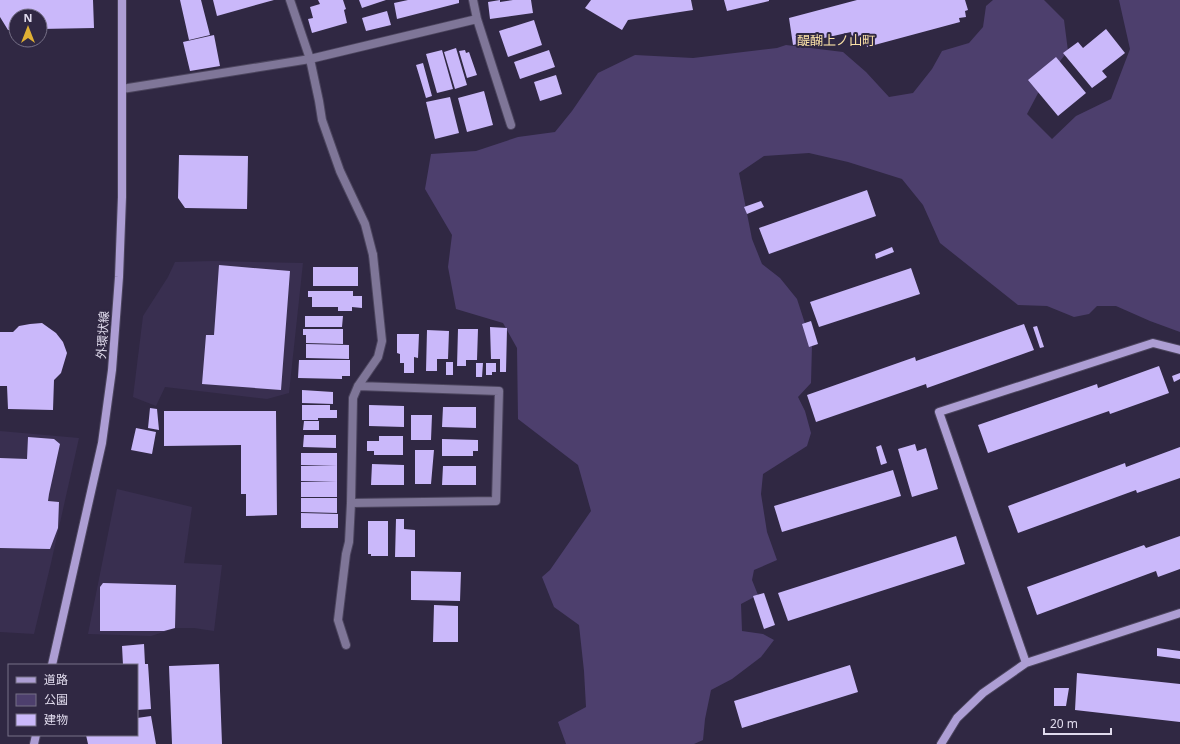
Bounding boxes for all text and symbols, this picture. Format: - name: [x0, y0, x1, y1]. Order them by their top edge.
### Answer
- north arrow: [8, 8, 48, 48]
- text: N: [24, 10, 32, 25]
- district label: 醍醐上ノ山町: [797, 31, 875, 49]
- street label: 外環状線: [92, 310, 113, 360]
- legend: [8, 664, 138, 736]
- text: 道路: [44, 671, 68, 688]
- text: 公園: [44, 691, 68, 708]
- scale bar: [1044, 710, 1111, 736]
- text: 建物: [44, 711, 68, 728]
- text: 20 m: [1050, 715, 1078, 732]

